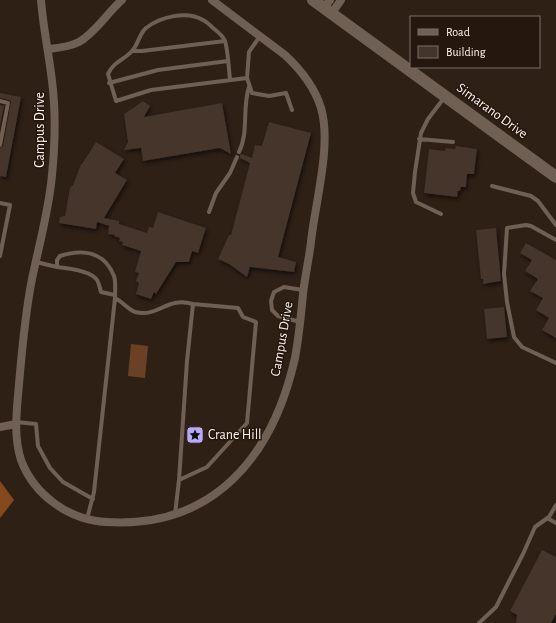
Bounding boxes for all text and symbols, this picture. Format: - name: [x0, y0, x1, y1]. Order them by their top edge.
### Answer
- legend: [410, 16, 540, 68]
- text: Road: [446, 26, 470, 38]
- text: Building: [446, 46, 486, 58]
- street label: Simarano Drive: [454, 81, 530, 141]
- street label: Campus Drive: [33, 92, 47, 168]
- street label: Campus Drive: [269, 301, 295, 377]
- place icon: Crane Hill: [185, 425, 205, 445]
- place label: Crane Hill: [208, 428, 262, 442]

